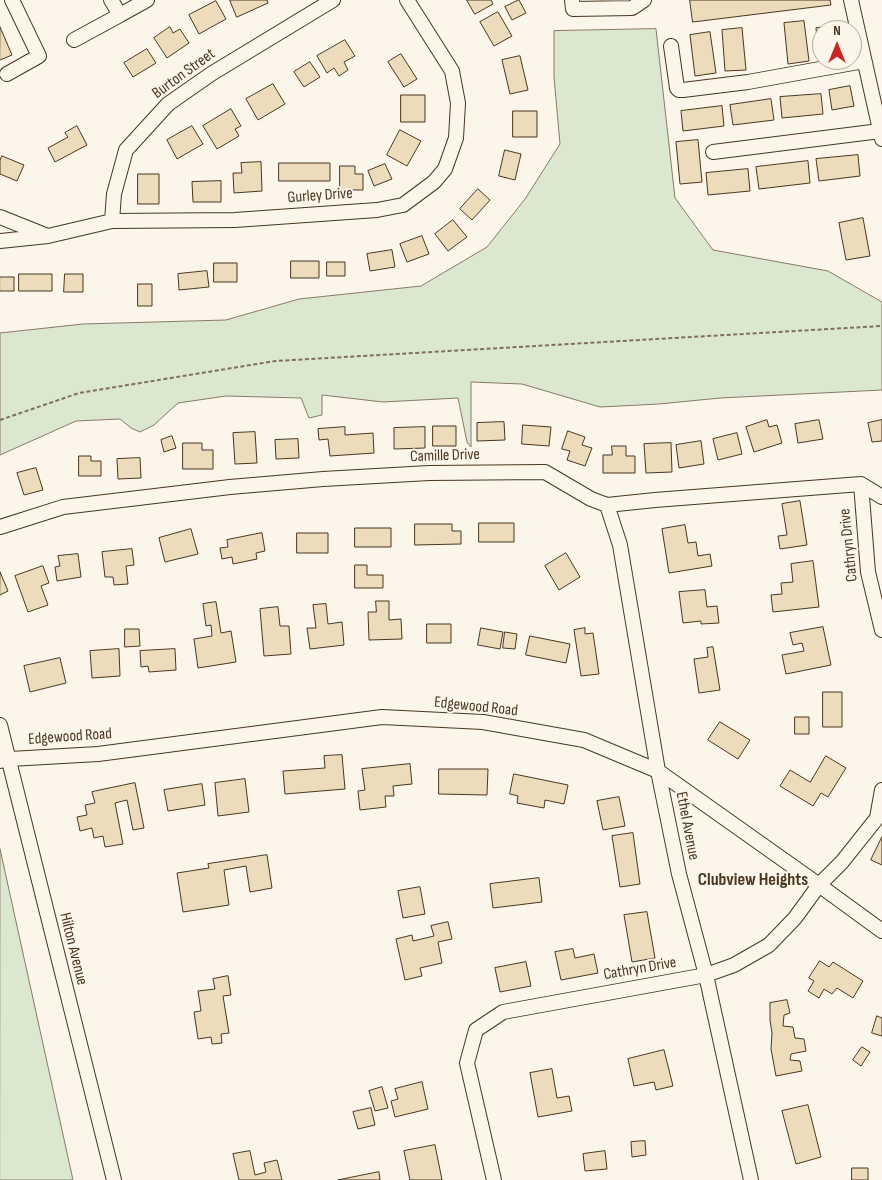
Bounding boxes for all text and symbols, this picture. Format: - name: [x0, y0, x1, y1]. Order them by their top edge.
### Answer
- north arrow: [812, 20, 862, 70]
- text: N: [833, 22, 841, 39]
- street label: Burton Street: [149, 45, 219, 103]
- street label: Gurley Drive: [287, 184, 353, 208]
- street label: Camille Drive: [410, 445, 480, 467]
- street label: Cathryn Drive: [836, 507, 862, 583]
- street label: Edgewood Road: [433, 693, 519, 721]
- street label: Edgewood Road: [27, 724, 113, 750]
- street label: Ethel Avenue: [671, 790, 703, 862]
- district label: Clubview Heights: [698, 869, 808, 891]
- street label: Hilton Avenue: [55, 911, 91, 987]
- street label: Cathryn Drive: [602, 953, 678, 985]

